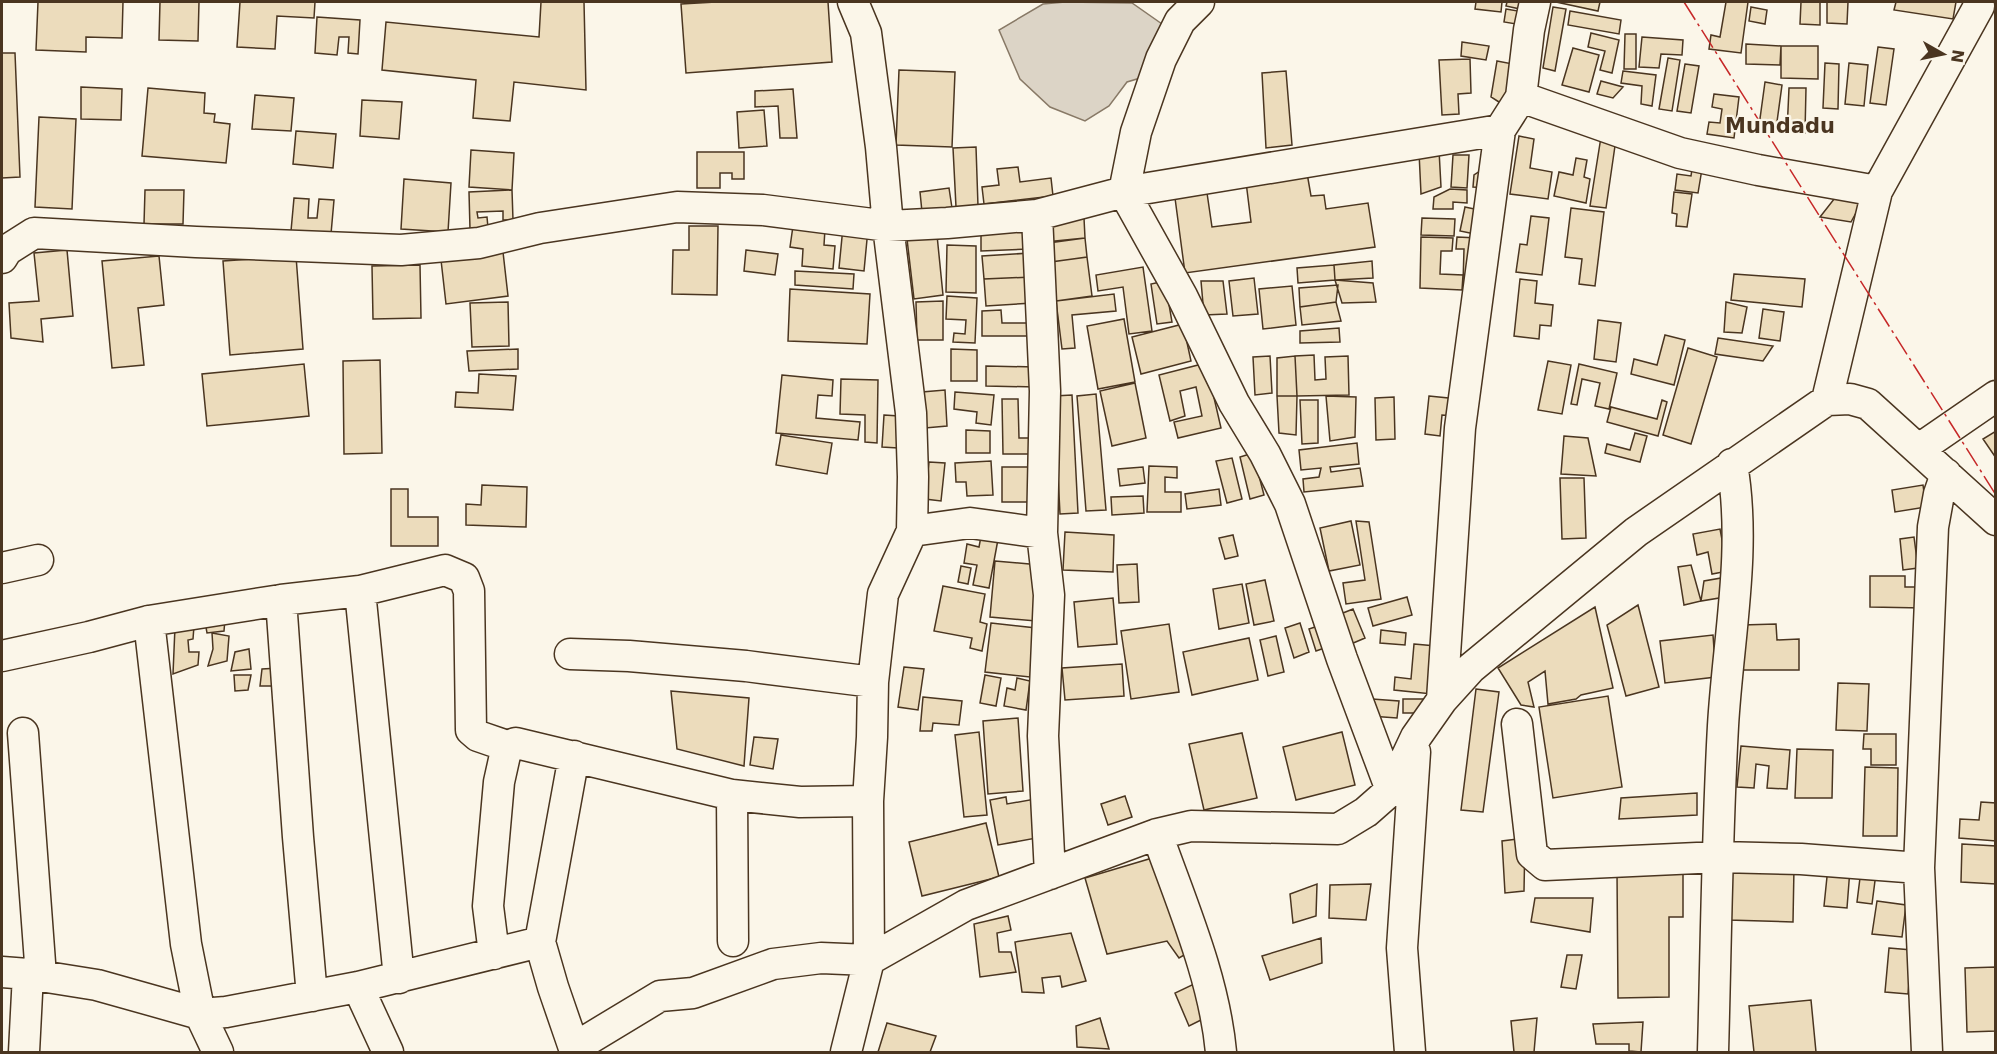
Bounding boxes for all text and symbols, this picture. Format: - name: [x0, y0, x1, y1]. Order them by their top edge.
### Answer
- north arrow: [1913, 24, 1973, 84]
- text: N: [1947, 48, 1968, 64]
- district label: Mundadu: [1725, 114, 1835, 138]

